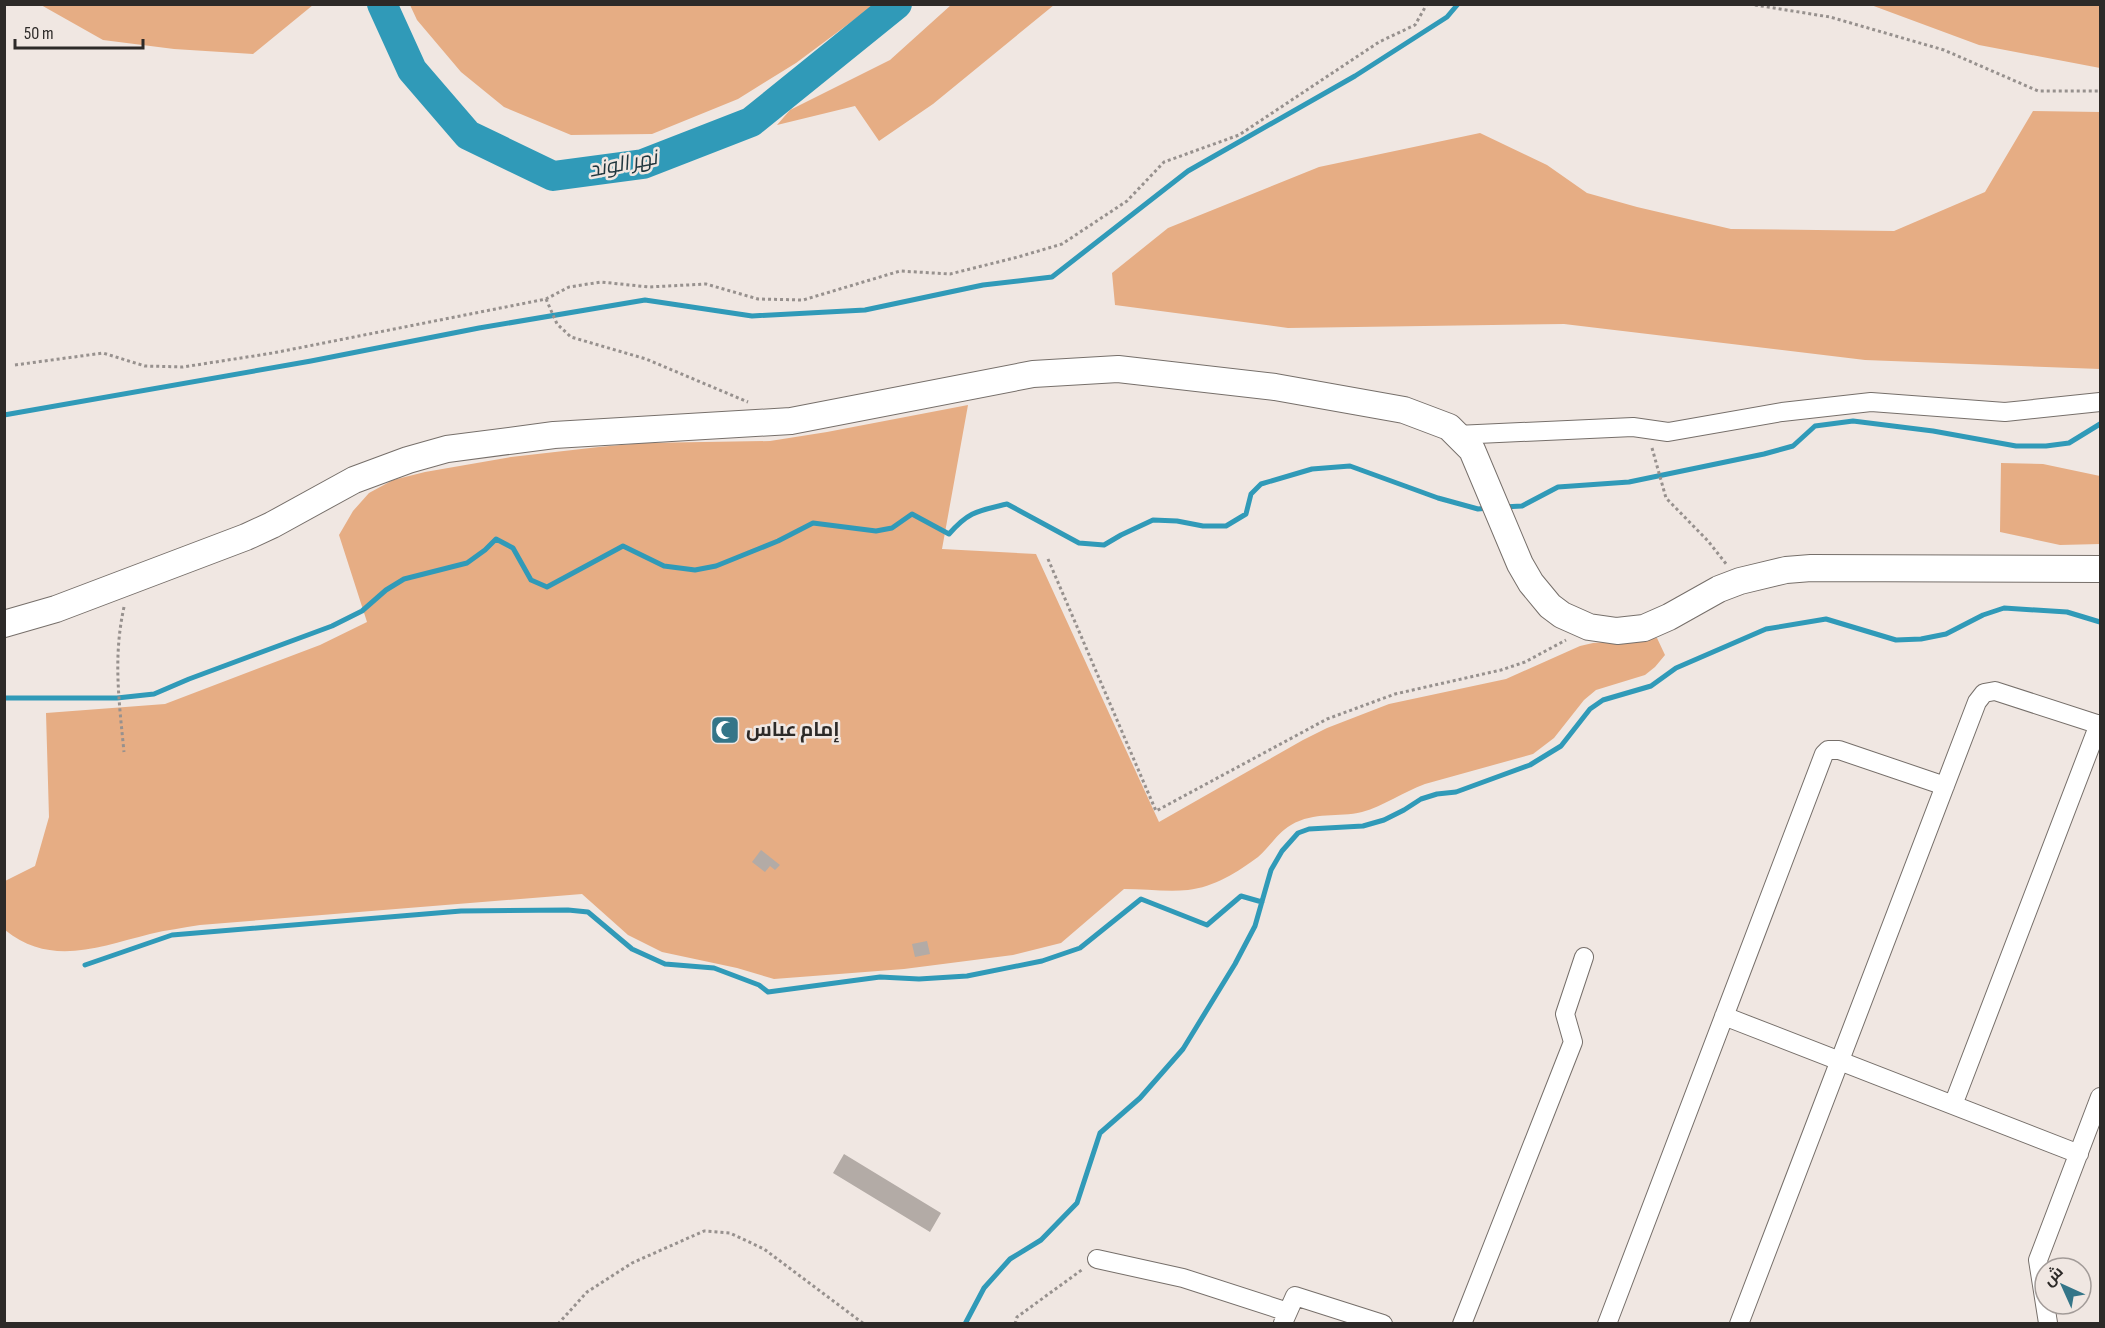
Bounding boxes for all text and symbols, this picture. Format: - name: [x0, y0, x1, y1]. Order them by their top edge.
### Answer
- scale bar: [15, 12, 142, 50]
- text: 50 m: [24, 23, 54, 44]
- water label: نهر الوند: [587, 145, 662, 183]
- mosque icon: إمام عباس: [709, 714, 741, 746]
- place label: إمام عباس: [746, 718, 839, 743]
- north arrow: [2033, 1256, 2093, 1316]
- text: ش: [2039, 1262, 2067, 1290]

